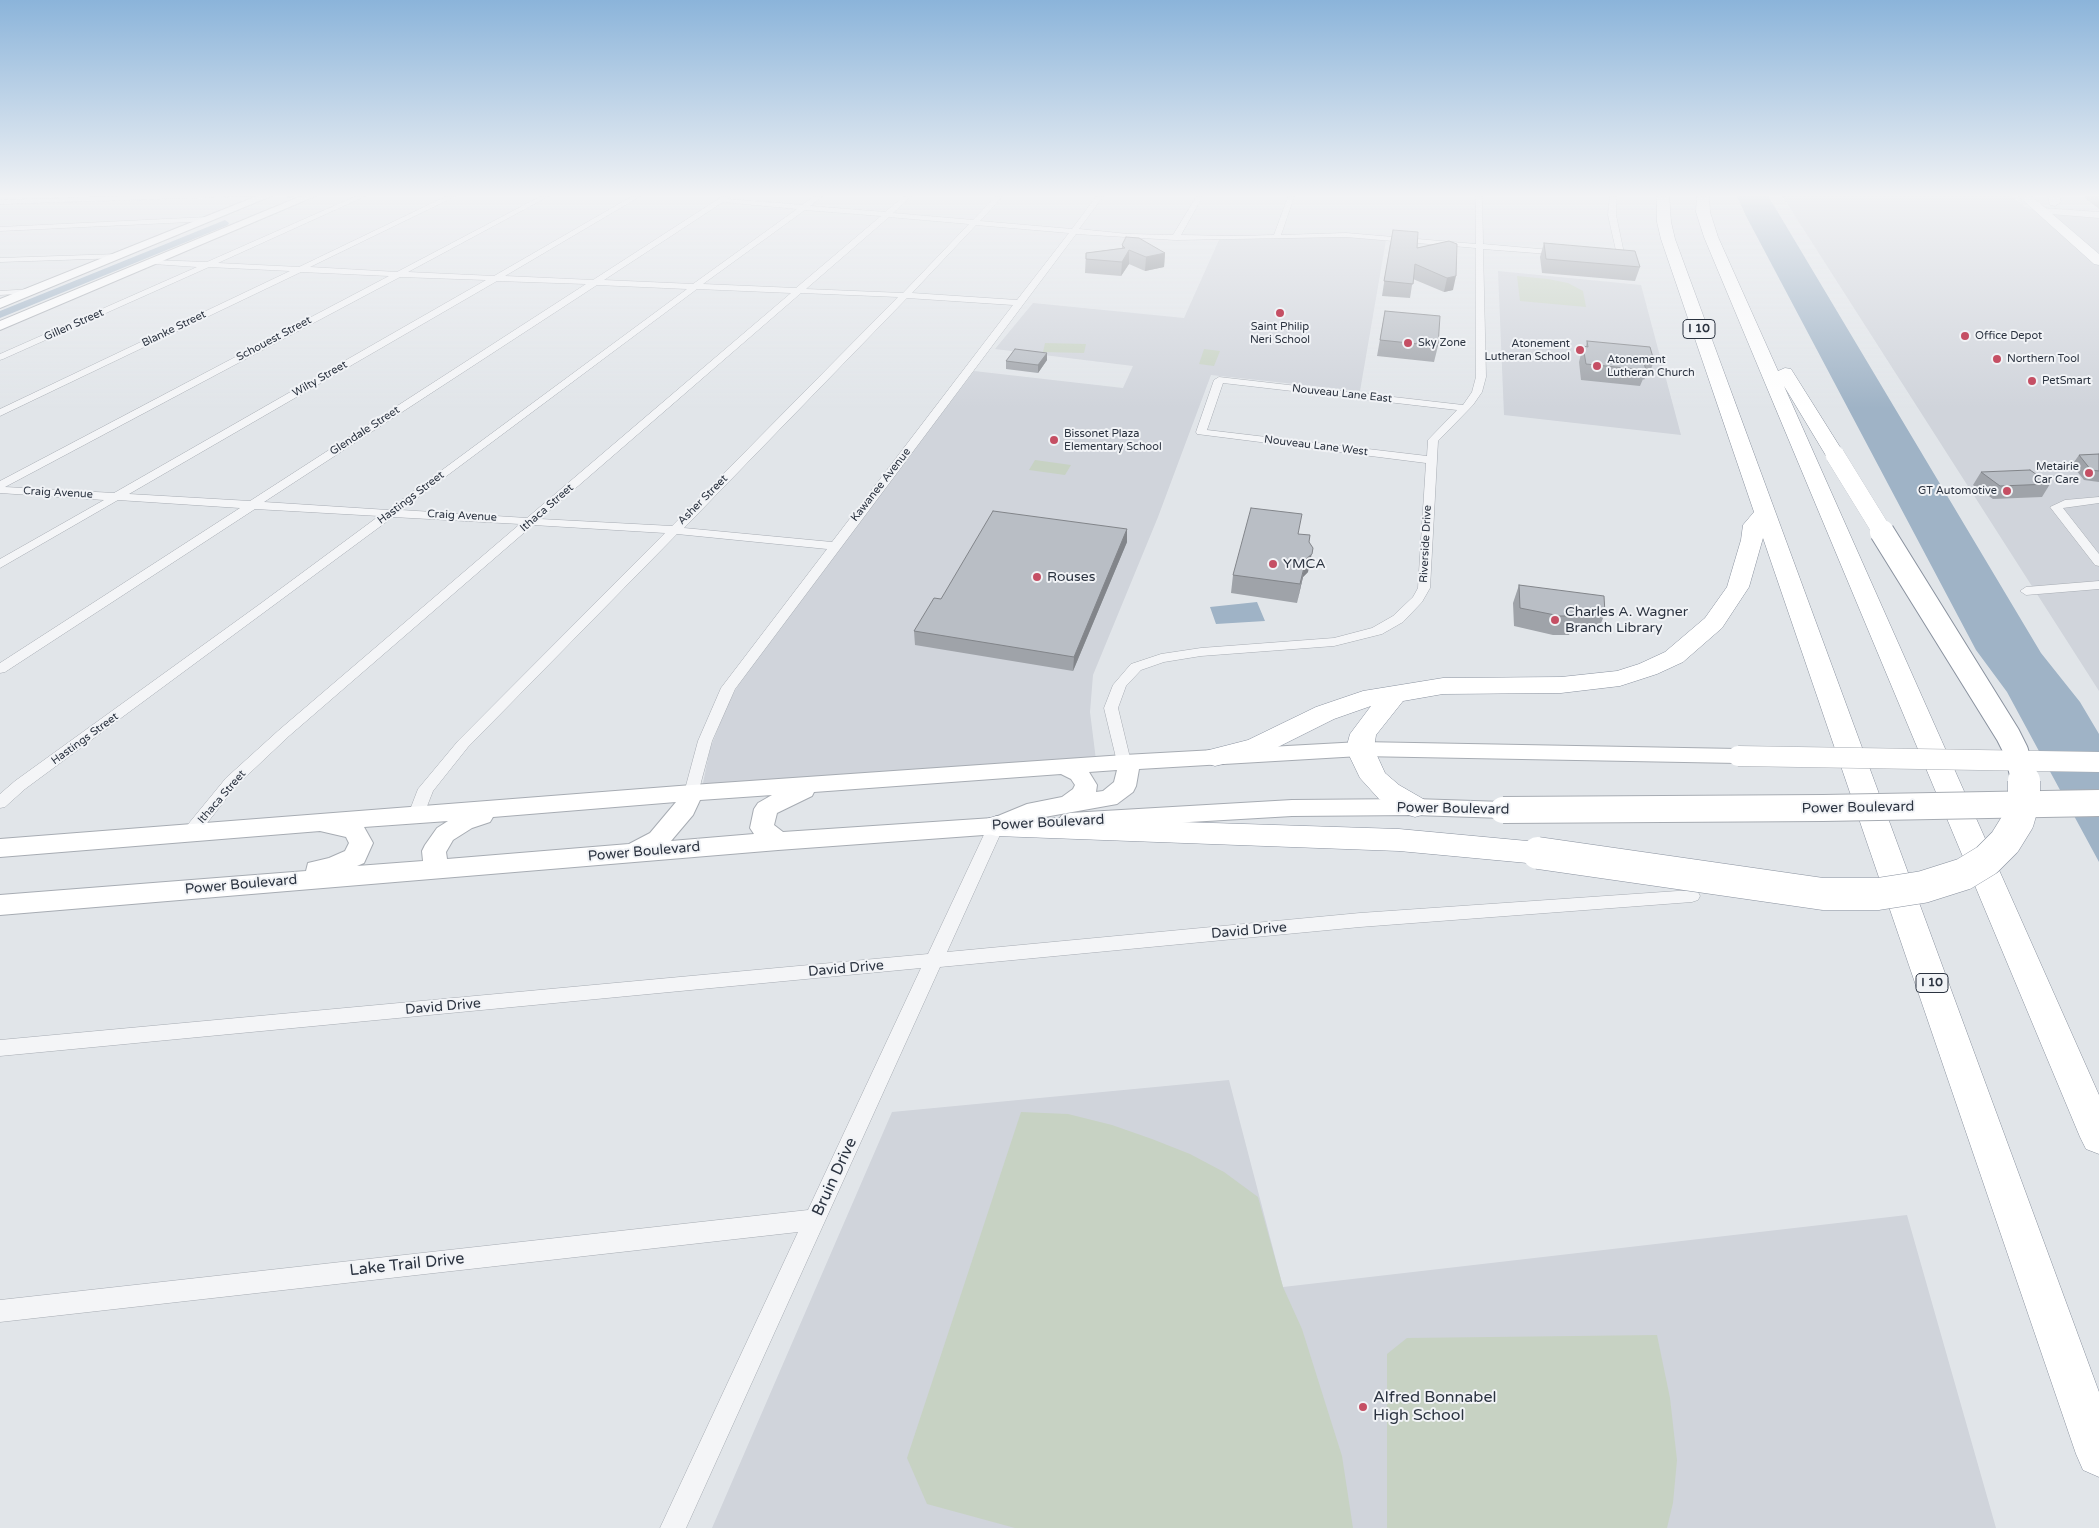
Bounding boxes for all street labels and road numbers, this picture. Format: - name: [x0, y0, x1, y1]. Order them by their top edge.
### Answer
- street label: Gillen Street: [42, 306, 106, 344]
- street label: Blanke Street: [140, 308, 208, 350]
- street label: Schouest Street: [234, 314, 314, 364]
- road number: I 10: [1683, 320, 1715, 338]
- street label: Wilty Street: [290, 358, 350, 400]
- street label: Nouveau Lane East: [1291, 382, 1393, 406]
- street label: Glendale Street: [328, 404, 402, 458]
- street label: Nouveau Lane West: [1263, 433, 1369, 459]
- street label: Kawanee Avenue: [848, 446, 914, 524]
- street label: Hastings Street: [375, 469, 447, 527]
- street label: Asher Street: [675, 472, 731, 528]
- street label: Ithaca Street: [518, 481, 576, 535]
- street label: Craig Avenue: [23, 485, 93, 501]
- street label: Riverside Drive: [1417, 505, 1435, 583]
- street label: Craig Avenue: [427, 508, 497, 524]
- street label: Hastings Street: [49, 710, 121, 768]
- street label: Ithaca Street: [195, 768, 249, 826]
- street label: Power Boulevard: [1801, 799, 1915, 817]
- street label: Power Boulevard: [1396, 800, 1510, 818]
- street label: Power Boulevard: [991, 812, 1105, 834]
- street label: Power Boulevard: [587, 839, 701, 865]
- street label: Power Boulevard: [184, 872, 298, 898]
- street label: David Drive: [1210, 919, 1288, 943]
- street label: David Drive: [807, 957, 885, 981]
- road number: I 10: [1916, 974, 1948, 992]
- street label: David Drive: [404, 995, 482, 1019]
- street label: Bruin Drive: [809, 1135, 861, 1219]
- street label: Lake Trail Drive: [349, 1249, 465, 1281]

